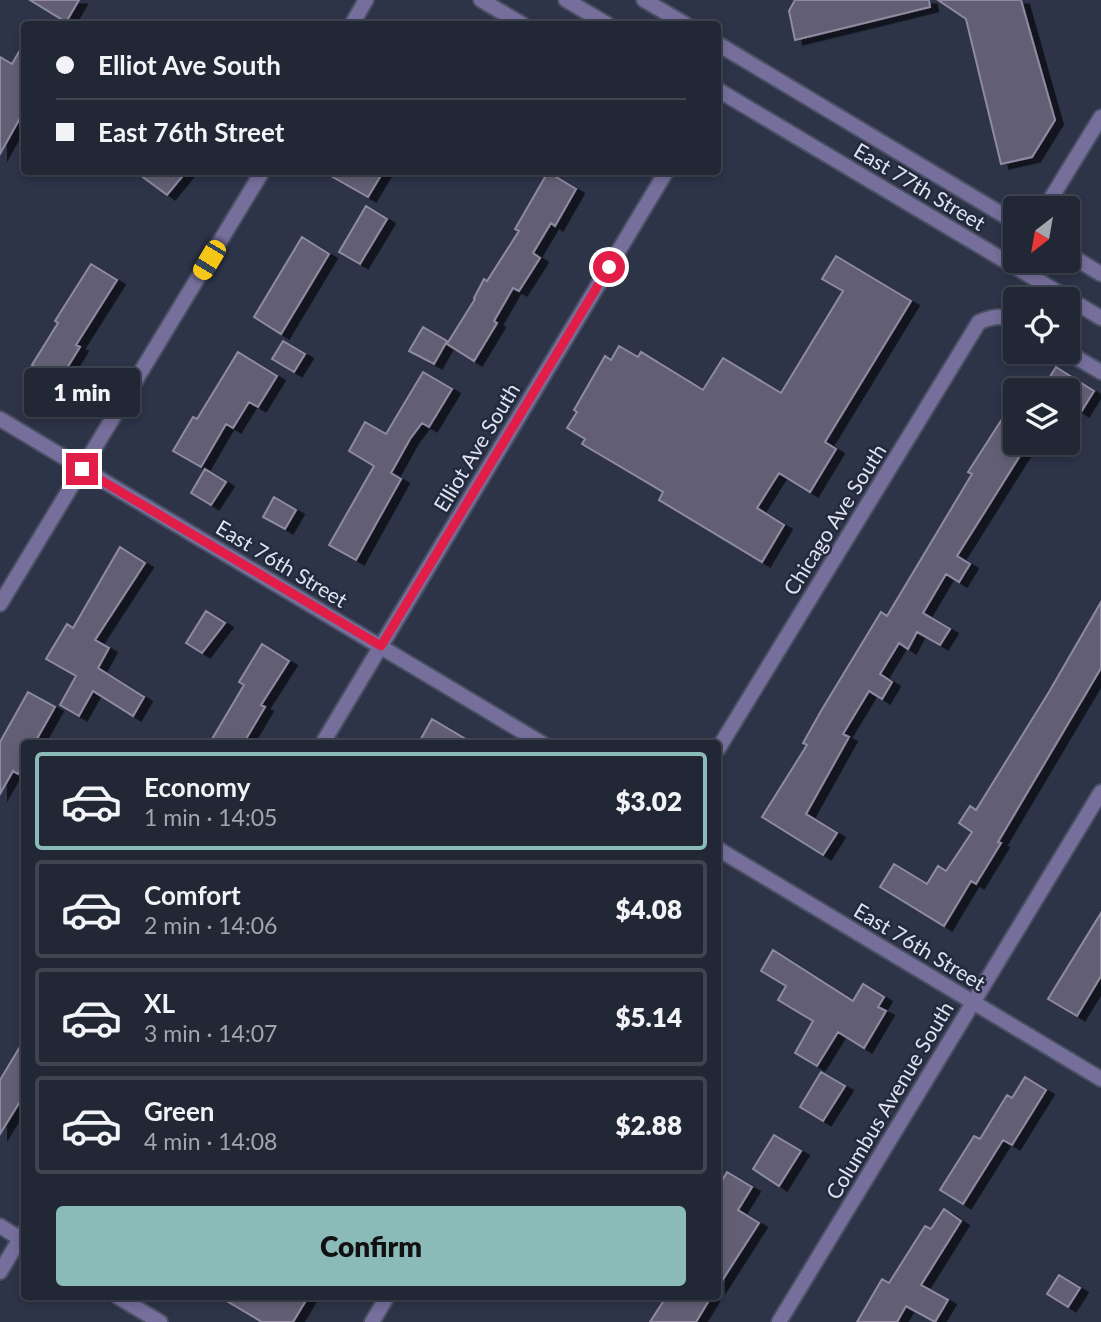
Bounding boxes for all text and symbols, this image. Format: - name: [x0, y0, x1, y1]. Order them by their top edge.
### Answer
- text: Elliot Ave South: [98, 49, 281, 81]
- text: East 76th Street: [98, 116, 284, 148]
- street label: East 77th Street: [850, 137, 991, 235]
- north arrow: [1003, 196, 1080, 273]
- map controls: [1003, 196, 1080, 455]
- car: [190, 237, 229, 283]
- route start: [593, 251, 625, 283]
- button: locate: [1003, 287, 1080, 364]
- callout: 1 min: [24, 368, 140, 416]
- text: 1 min: [53, 378, 111, 406]
- street label: Elliot Ave South: [428, 378, 524, 516]
- button: layers: [1003, 378, 1080, 455]
- street label: Chicago Ave South: [778, 439, 890, 599]
- route end: [66, 453, 98, 485]
- street label: East 76th Street: [212, 514, 353, 612]
- icon: car: [60, 770, 123, 833]
- text: Economy: [144, 771, 250, 803]
- text: $3.02: [615, 785, 682, 817]
- text: 1 min · 14:05: [144, 803, 277, 831]
- icon: car: [60, 878, 123, 941]
- text: Comfort: [144, 879, 241, 911]
- text: $4.08: [615, 893, 682, 925]
- street label: East 76th Street: [850, 897, 991, 995]
- text: 2 min · 14:06: [144, 911, 277, 939]
- icon: car: [60, 986, 123, 1049]
- text: XL: [144, 987, 175, 1019]
- street label: Columbus Avenue South: [820, 997, 958, 1203]
- text: $5.14: [615, 1001, 682, 1033]
- text: 3 min · 14:07: [144, 1019, 277, 1047]
- icon: car: [60, 1094, 123, 1157]
- text: Green: [144, 1095, 214, 1127]
- text: $2.88: [615, 1109, 682, 1141]
- text: 4 min · 14:08: [144, 1127, 277, 1155]
- button: Confirm: [56, 1206, 686, 1286]

